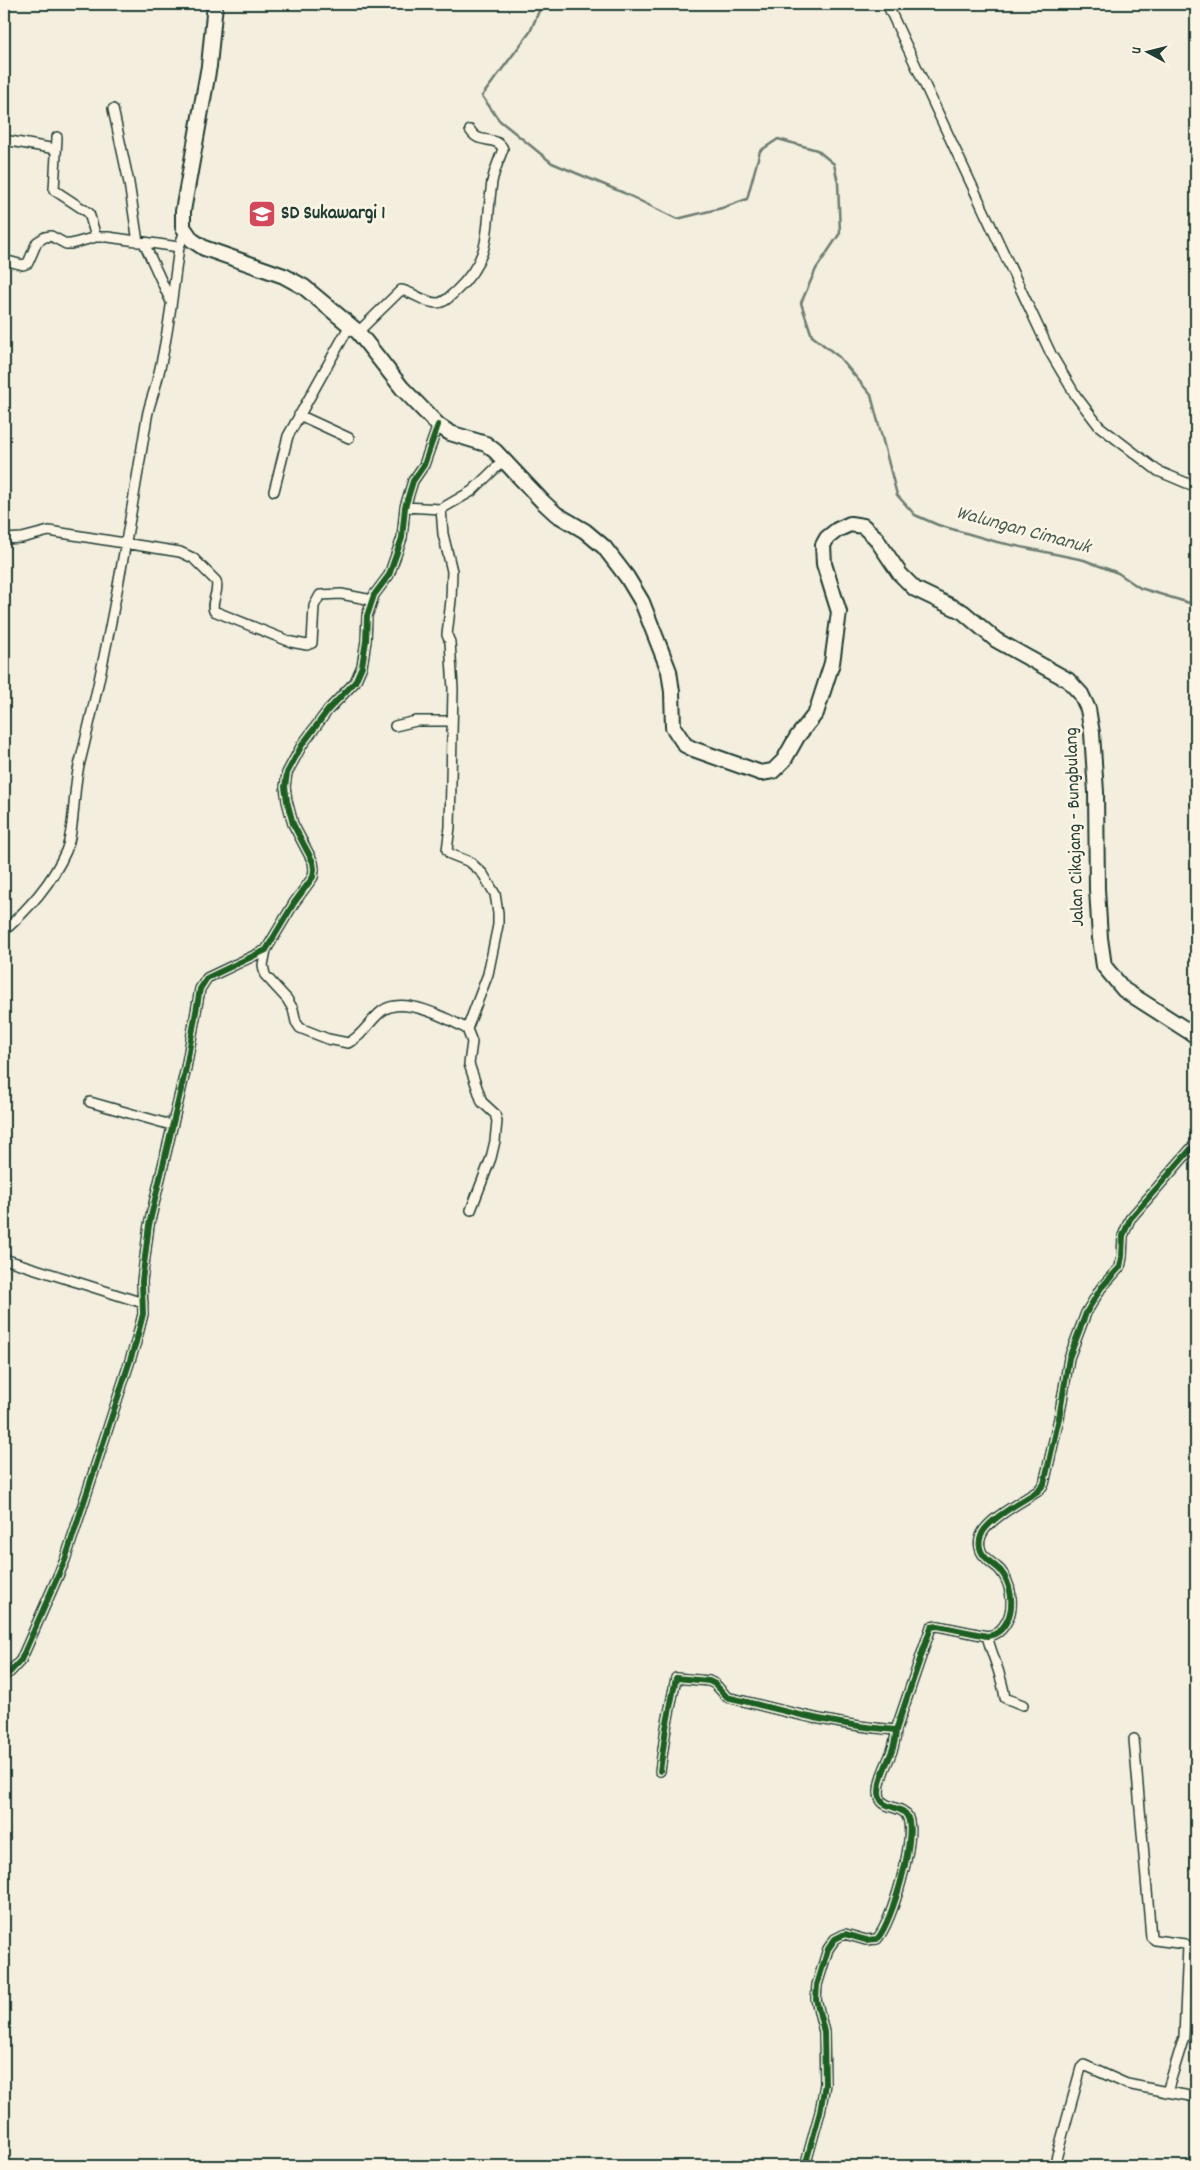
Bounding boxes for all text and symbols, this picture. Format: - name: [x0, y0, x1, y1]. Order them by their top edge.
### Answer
- north arrow: [1122, 28, 1172, 78]
- text: U: [1127, 46, 1147, 55]
- school or university icon: SD Sukawargi 1: [247, 199, 277, 229]
- place label: SD Sukawargi 1: [281, 201, 385, 228]
- water label: Walungan Cimanuk: [953, 500, 1095, 563]
- street label: Jalan Cikajang - Bungbulang: [1059, 727, 1093, 927]

